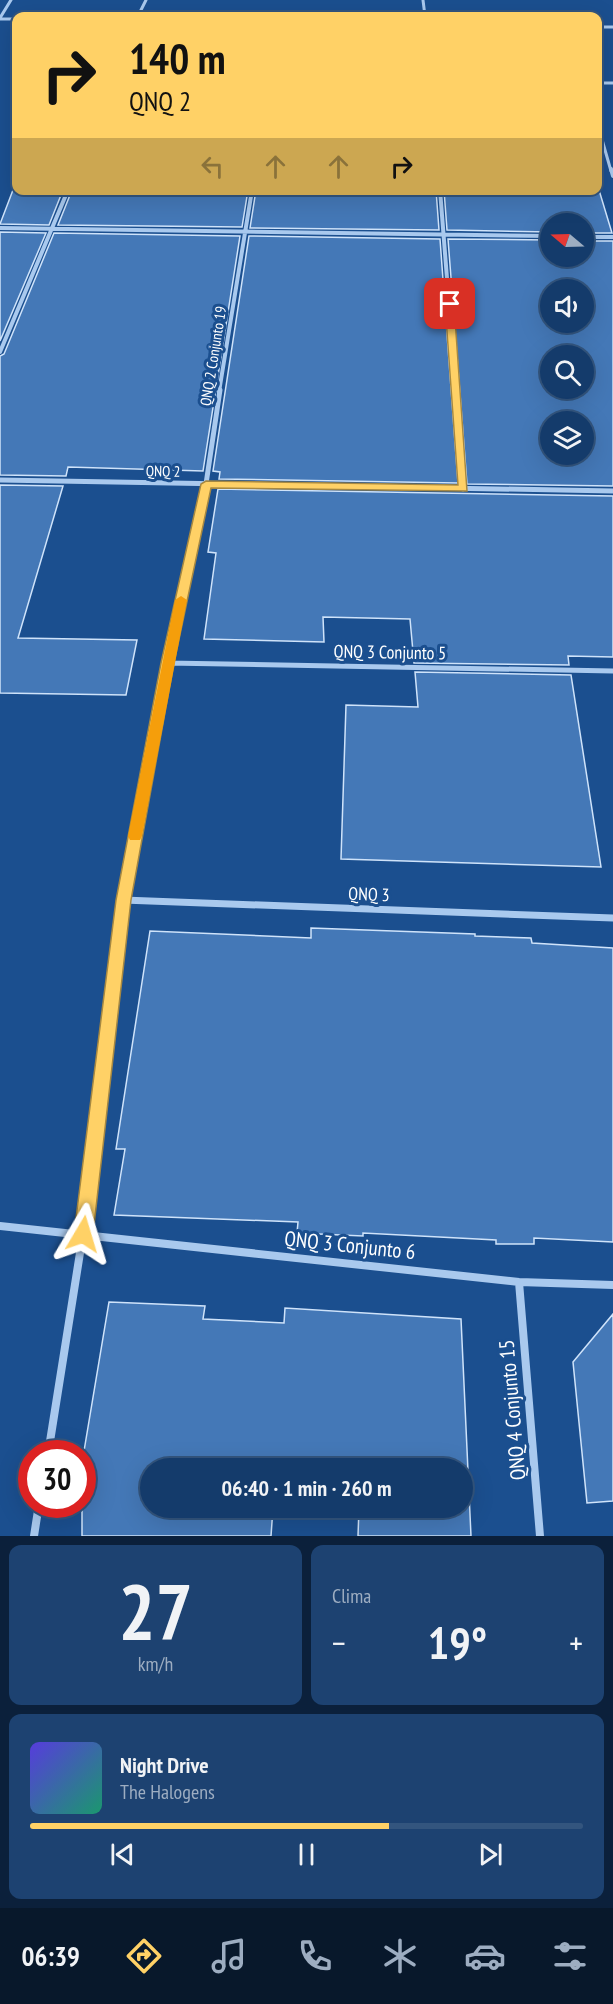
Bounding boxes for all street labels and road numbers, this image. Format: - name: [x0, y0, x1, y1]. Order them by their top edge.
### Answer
- street label: QNQ 2 Conjunto 19: [196, 305, 230, 407]
- street label: QNQ 2: [146, 461, 180, 481]
- street label: QNQ 3 Conjunto 5: [333, 640, 447, 664]
- street label: QNQ 3: [348, 882, 390, 906]
- street label: QNQ 3 Conjunto 6: [283, 1225, 417, 1265]
- street label: QNQ 4 Conjunto 15: [492, 1339, 532, 1481]

